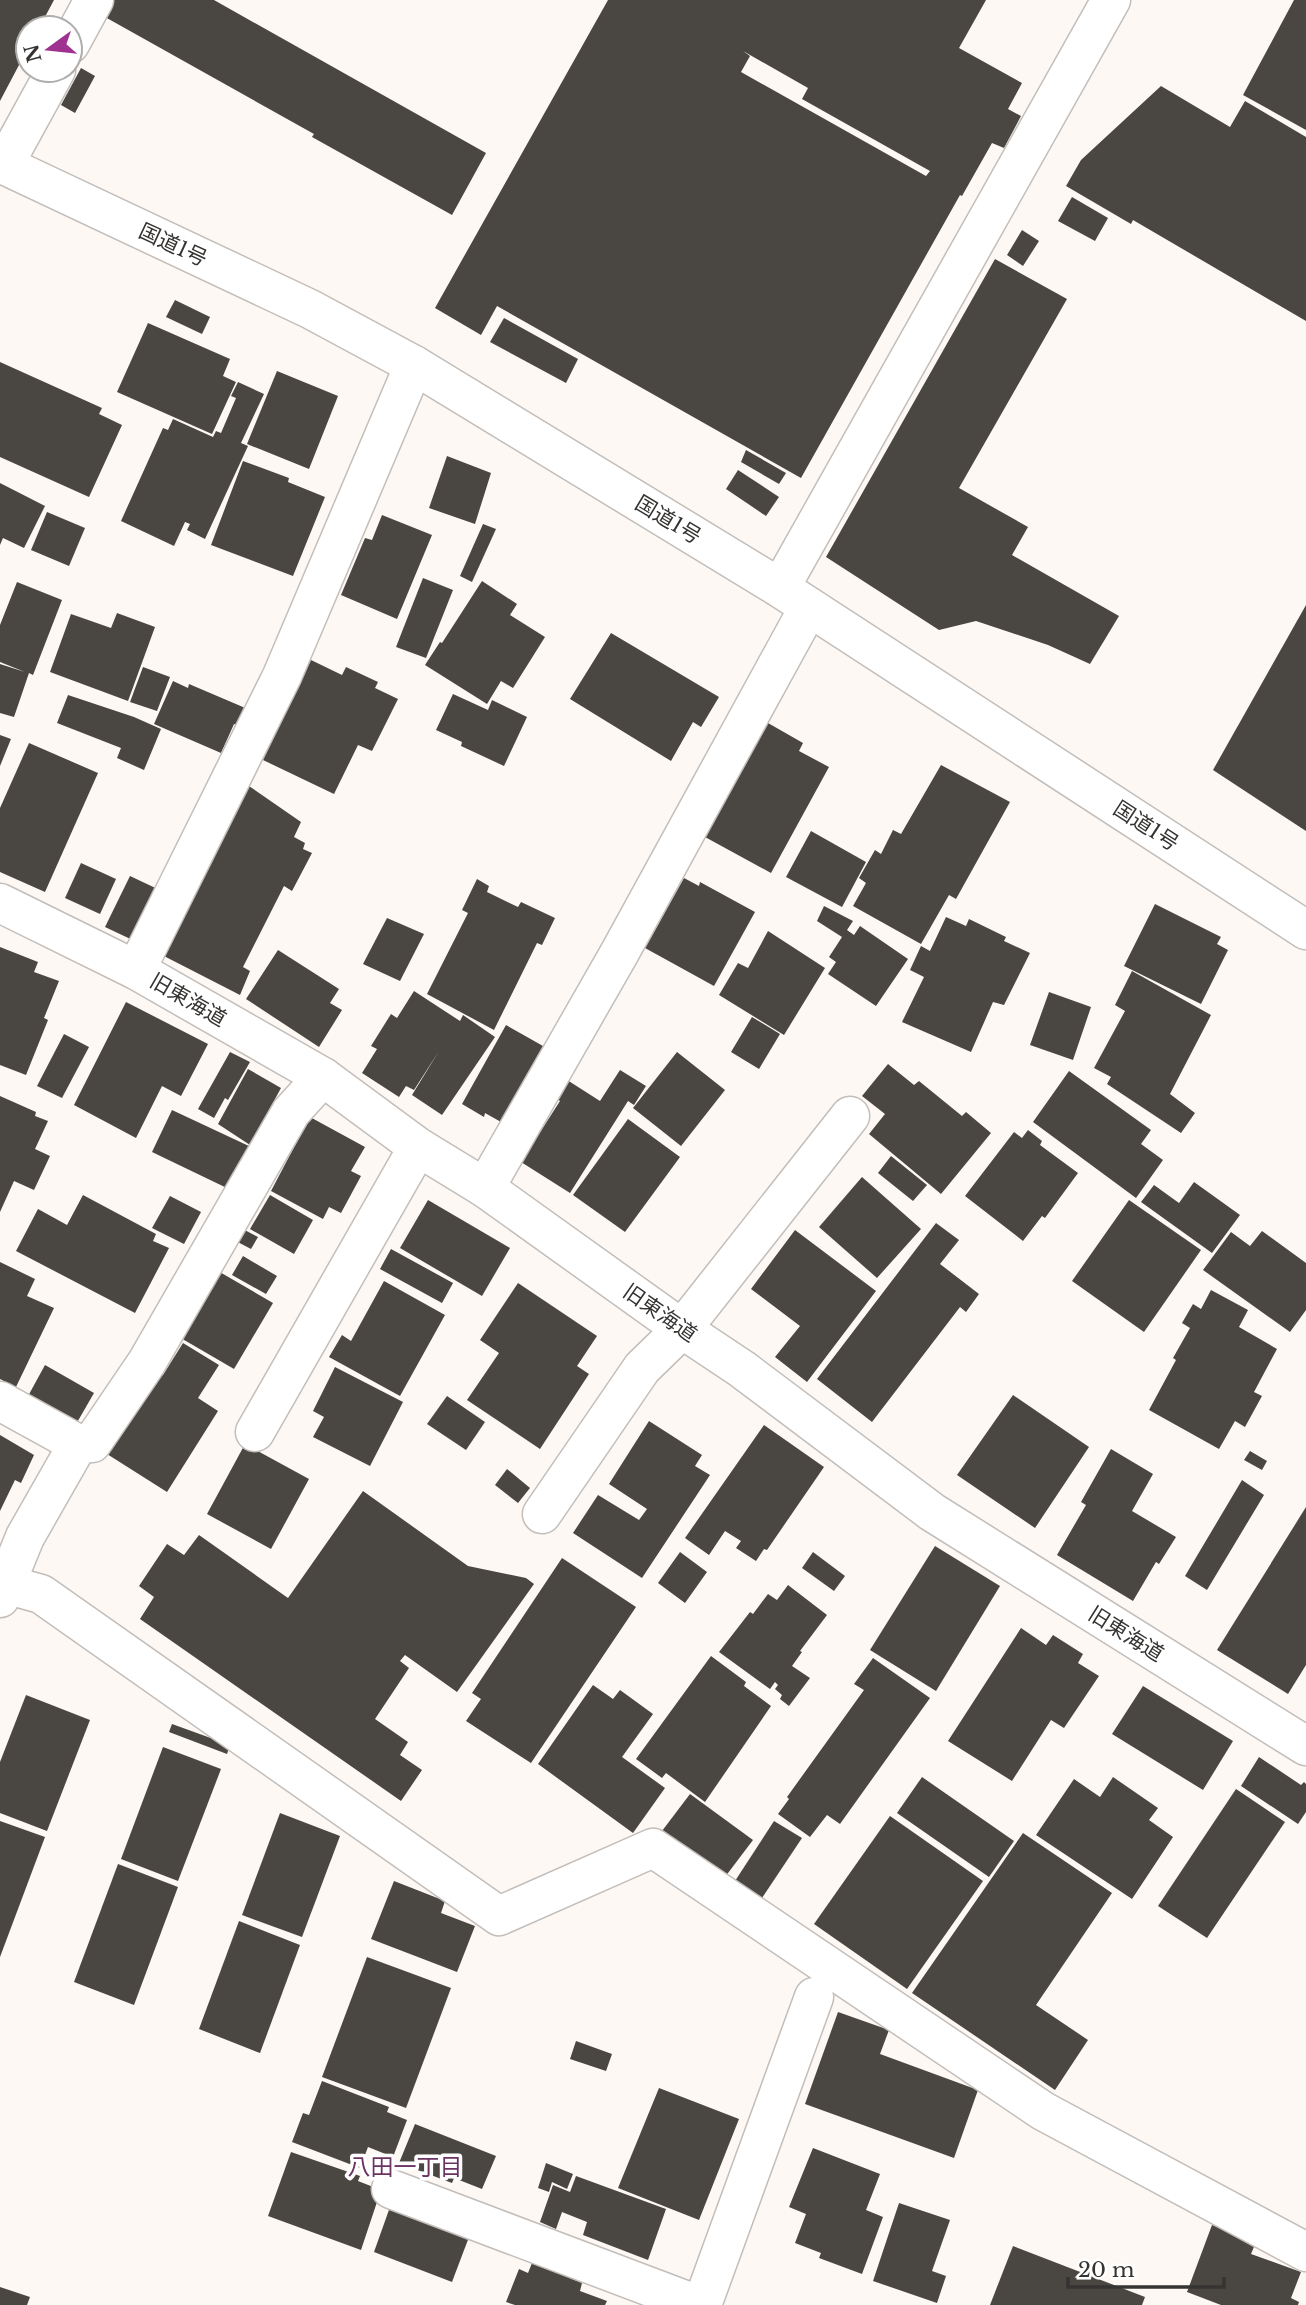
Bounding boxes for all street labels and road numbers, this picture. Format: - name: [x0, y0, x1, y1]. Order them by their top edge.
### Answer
- street label: 国道1号: [135, 218, 211, 272]
- street label: 国道1号: [630, 490, 706, 550]
- street label: 国道1号: [1109, 795, 1183, 857]
- street label: 旧東海道: [145, 968, 231, 1032]
- street label: 旧東海道: [618, 1278, 702, 1348]
- street label: 旧東海道: [1083, 1601, 1169, 1667]

